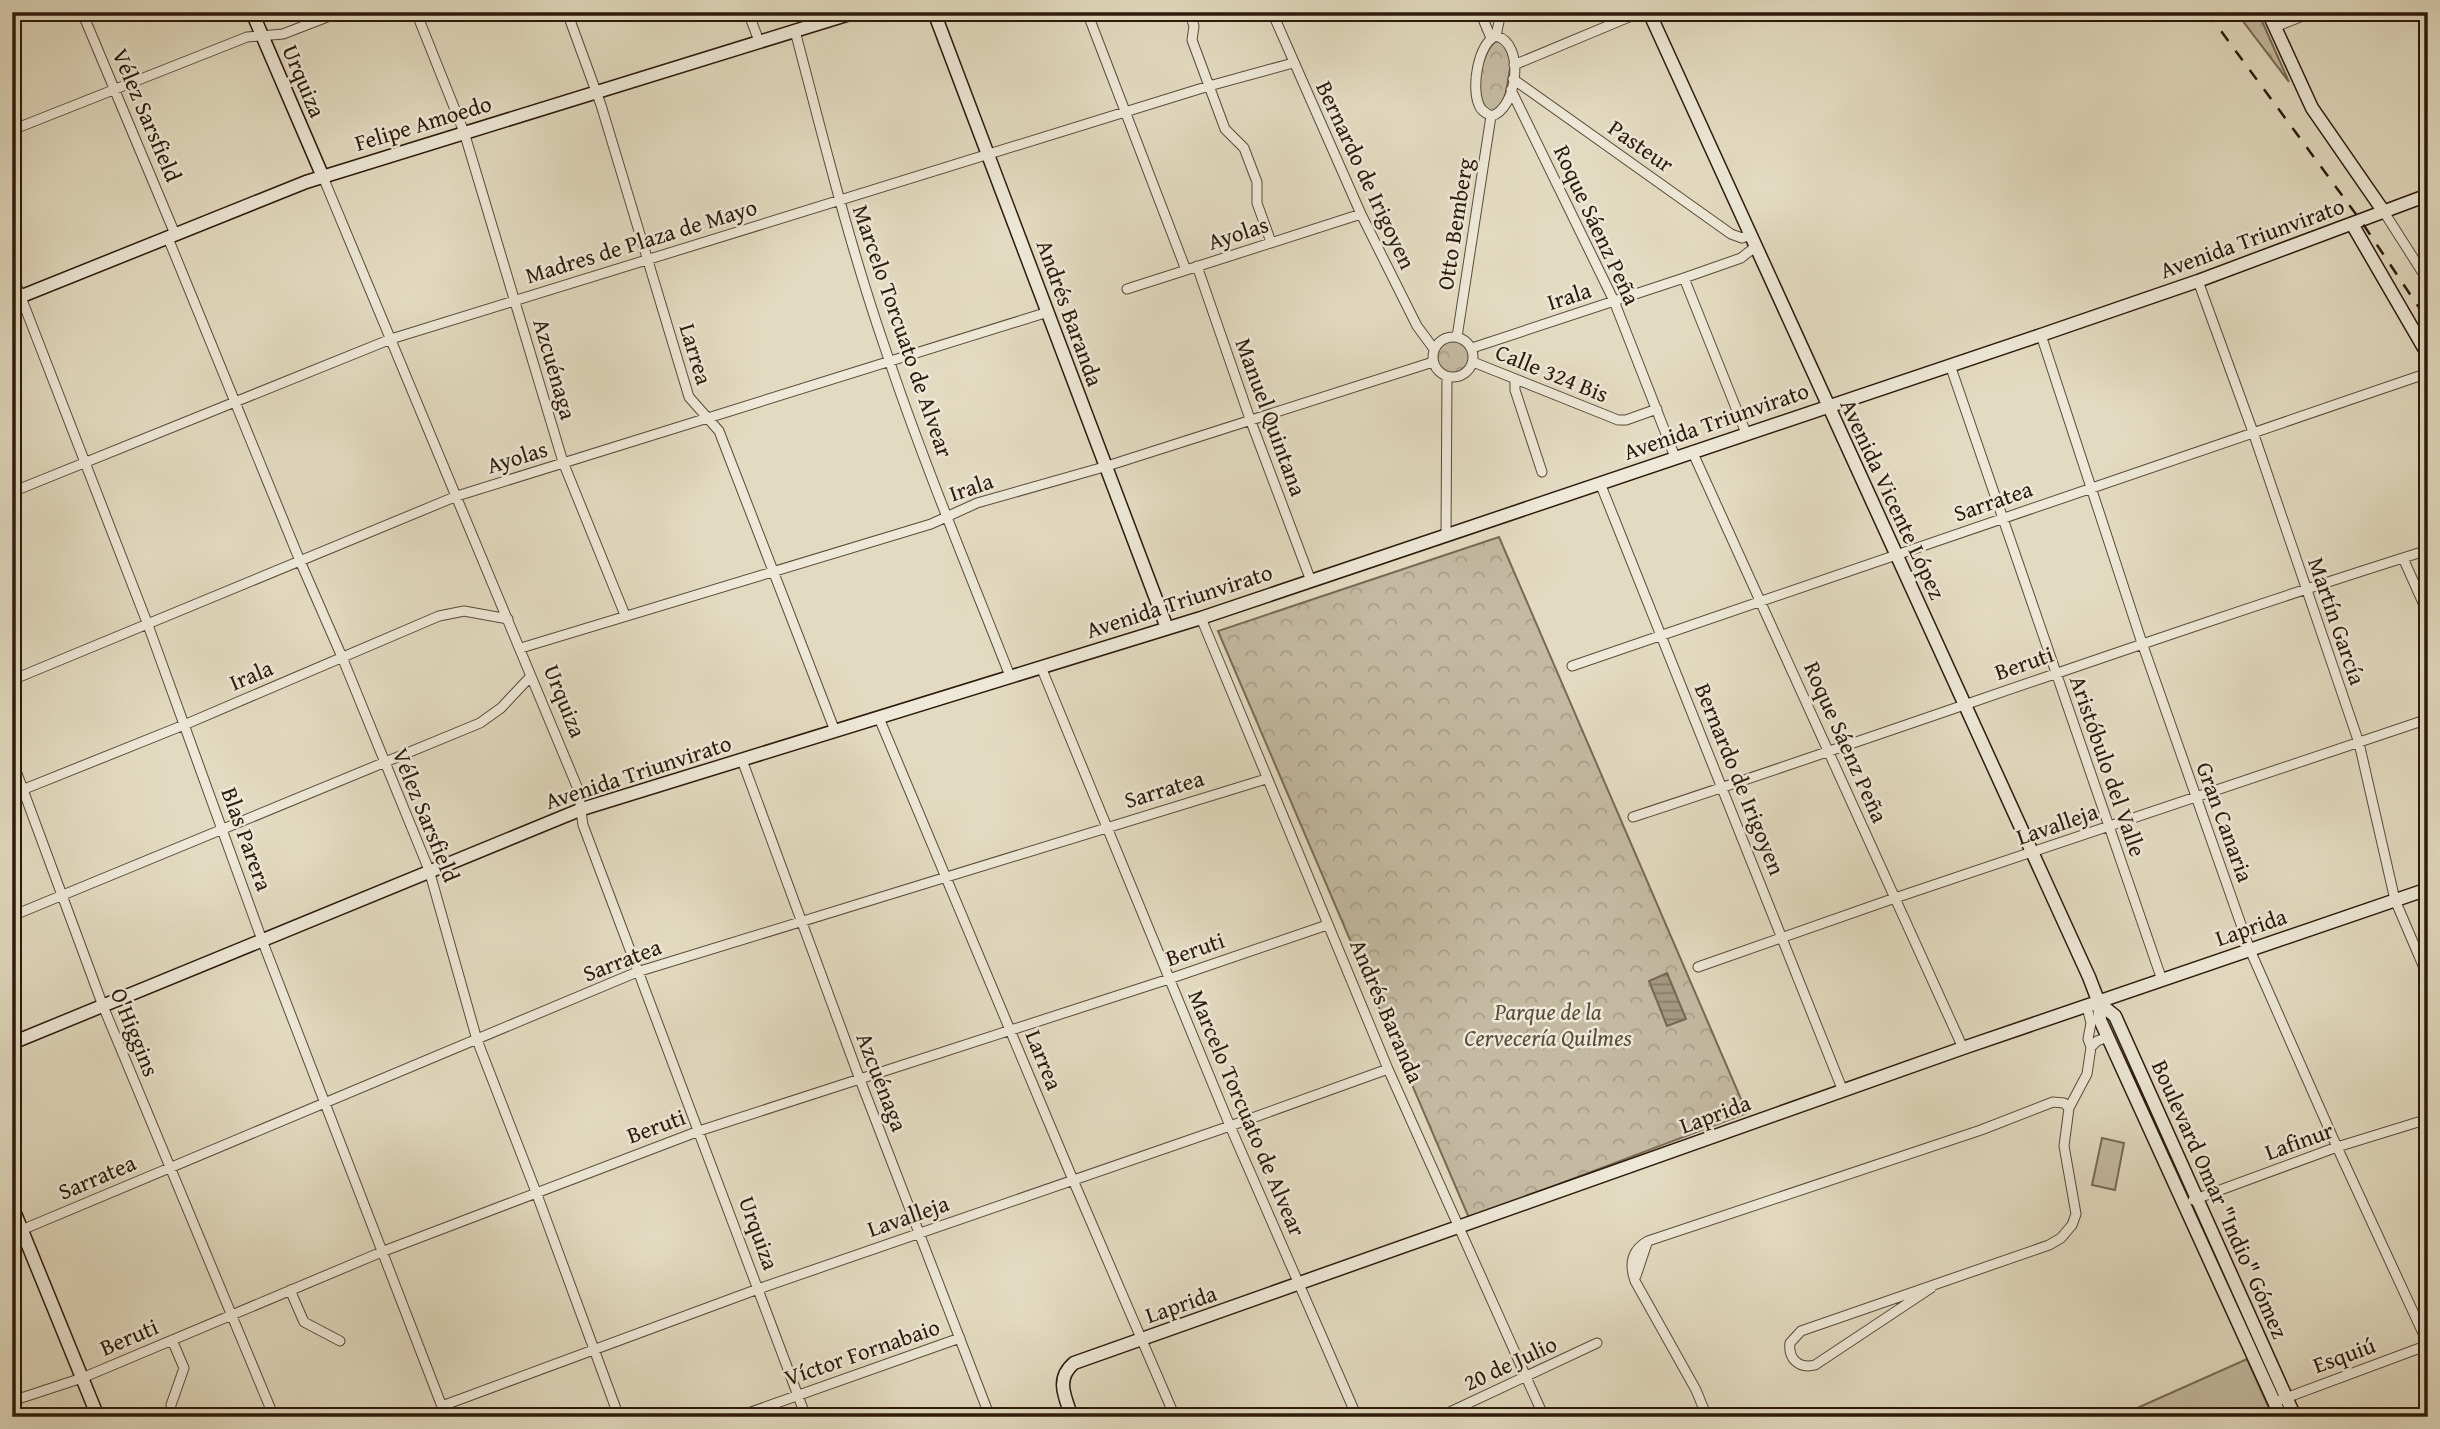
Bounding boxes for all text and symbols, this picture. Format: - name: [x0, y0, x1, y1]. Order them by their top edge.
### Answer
- street label: Urquiza: [274, 39, 335, 122]
- street label: Vélez Sarsfield: [104, 43, 191, 187]
- street label: Bernardo de Irigoyen: [1308, 75, 1425, 274]
- street label: Felipe Amoedo: [350, 86, 495, 159]
- street label: Pasteur: [1602, 111, 1681, 180]
- street label: Roque Sáenz Peña: [1546, 139, 1649, 310]
- street label: Otto Bemberg: [1428, 155, 1481, 292]
- street label: Avenida Triunvirato: [2155, 189, 2349, 286]
- street label: Madres de Plaza de Mayo: [521, 190, 761, 291]
- street label: Marcelo Torcuato de Alvear: [845, 200, 962, 462]
- street label: Ayolas: [1203, 207, 1272, 258]
- street label: Andrés Baranda: [1029, 235, 1112, 391]
- street label: Irala: [1543, 273, 1595, 318]
- street label: Azcuénaga: [525, 315, 586, 423]
- street label: Larrea: [672, 319, 721, 389]
- street label: Manuel Quintana: [1228, 333, 1315, 501]
- street label: Calle 324 Bis: [1491, 335, 1614, 410]
- street label: Avenida Triunvirato: [1619, 373, 1813, 468]
- street label: Avenida Vicente López: [1832, 393, 1954, 604]
- street label: Ayolas: [482, 432, 551, 481]
- street label: Irala: [944, 464, 997, 509]
- street label: Sarratea: [1949, 472, 2037, 529]
- street label: Martín García: [2300, 553, 2375, 689]
- street label: Avenida Triunvirato: [1081, 555, 1276, 646]
- street label: Beruti: [1990, 637, 2058, 688]
- street label: Irala: [224, 651, 278, 698]
- street label: Roque Sáenz Peña: [1796, 656, 1897, 828]
- street label: Urquiza: [536, 659, 595, 742]
- street label: Aristóbulo del Valle: [2062, 671, 2155, 861]
- street label: Bernardo de Irigoyen: [1687, 678, 1794, 880]
- street label: Avenida Triunvirato: [540, 726, 735, 817]
- street label: Vélez Sarsfield: [385, 743, 469, 888]
- street label: Gran Canaria: [2188, 757, 2263, 887]
- street label: Sarratea: [1120, 761, 1208, 816]
- street label: Blas Parera: [214, 783, 281, 895]
- street label: Lavalleja: [2012, 794, 2102, 853]
- street label: Laprida: [2211, 899, 2291, 954]
- street label: Beruti: [1161, 923, 1229, 974]
- street label: Sarratea: [578, 929, 666, 990]
- street label: Andrés Baranda: [1342, 934, 1433, 1088]
- street label: O'Higgins: [103, 983, 168, 1081]
- street label: Marcelo Torcuato de Alvear: [1181, 984, 1315, 1242]
- park label: Parque de la Cervecería Quilmes: [1464, 995, 1633, 1054]
- street label: Larrea: [1017, 1025, 1071, 1095]
- street label: Azcuénaga: [849, 1028, 916, 1136]
- street label: Boulevard Omar "Indio" Gómez: [2144, 1054, 2297, 1343]
- street label: Laprida: [1675, 1085, 1755, 1142]
- street label: Beruti: [622, 1100, 690, 1151]
- street label: Lafinur: [2260, 1113, 2338, 1168]
- street label: Sarratea: [53, 1145, 141, 1208]
- street label: Lavalleja: [863, 1186, 953, 1245]
- street label: Urquiza: [731, 1191, 788, 1274]
- street label: Laprida: [1141, 1276, 1221, 1331]
- street label: Víctor Fornabaio: [780, 1309, 944, 1394]
- street label: Beruti: [95, 1310, 163, 1364]
- street label: 20 de Julio: [1458, 1327, 1562, 1399]
- street label: Esquiú: [2308, 1328, 2380, 1381]

